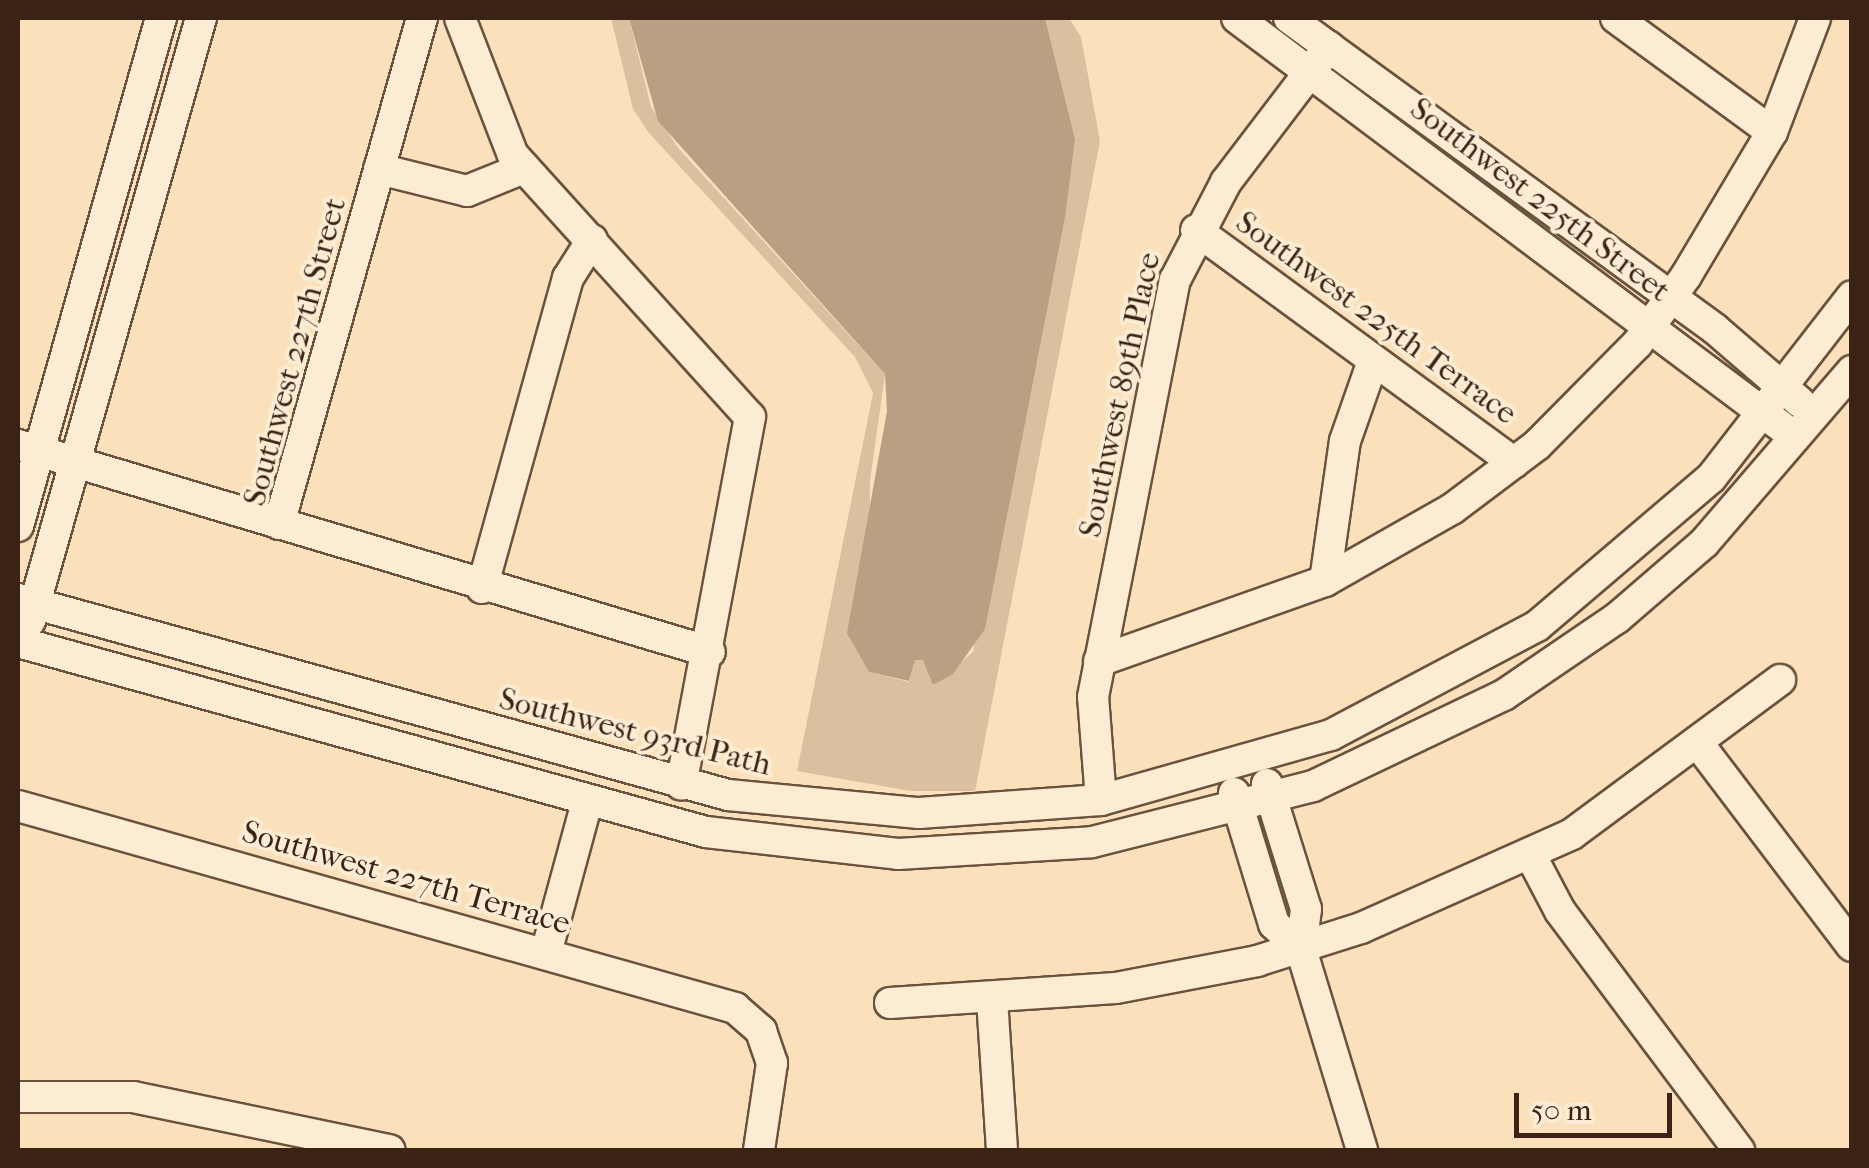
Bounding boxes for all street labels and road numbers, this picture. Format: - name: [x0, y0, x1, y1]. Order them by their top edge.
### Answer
- street label: Southwest 225th Street: [1402, 90, 1678, 310]
- street label: Southwest 227th Street: [235, 194, 355, 510]
- street label: Southwest 225th Terrace: [1228, 203, 1524, 433]
- street label: Southwest 89th Place: [1071, 249, 1169, 541]
- street label: Southwest 93rd Path: [495, 680, 775, 784]
- street label: Southwest 227th Terrace: [237, 813, 575, 943]

